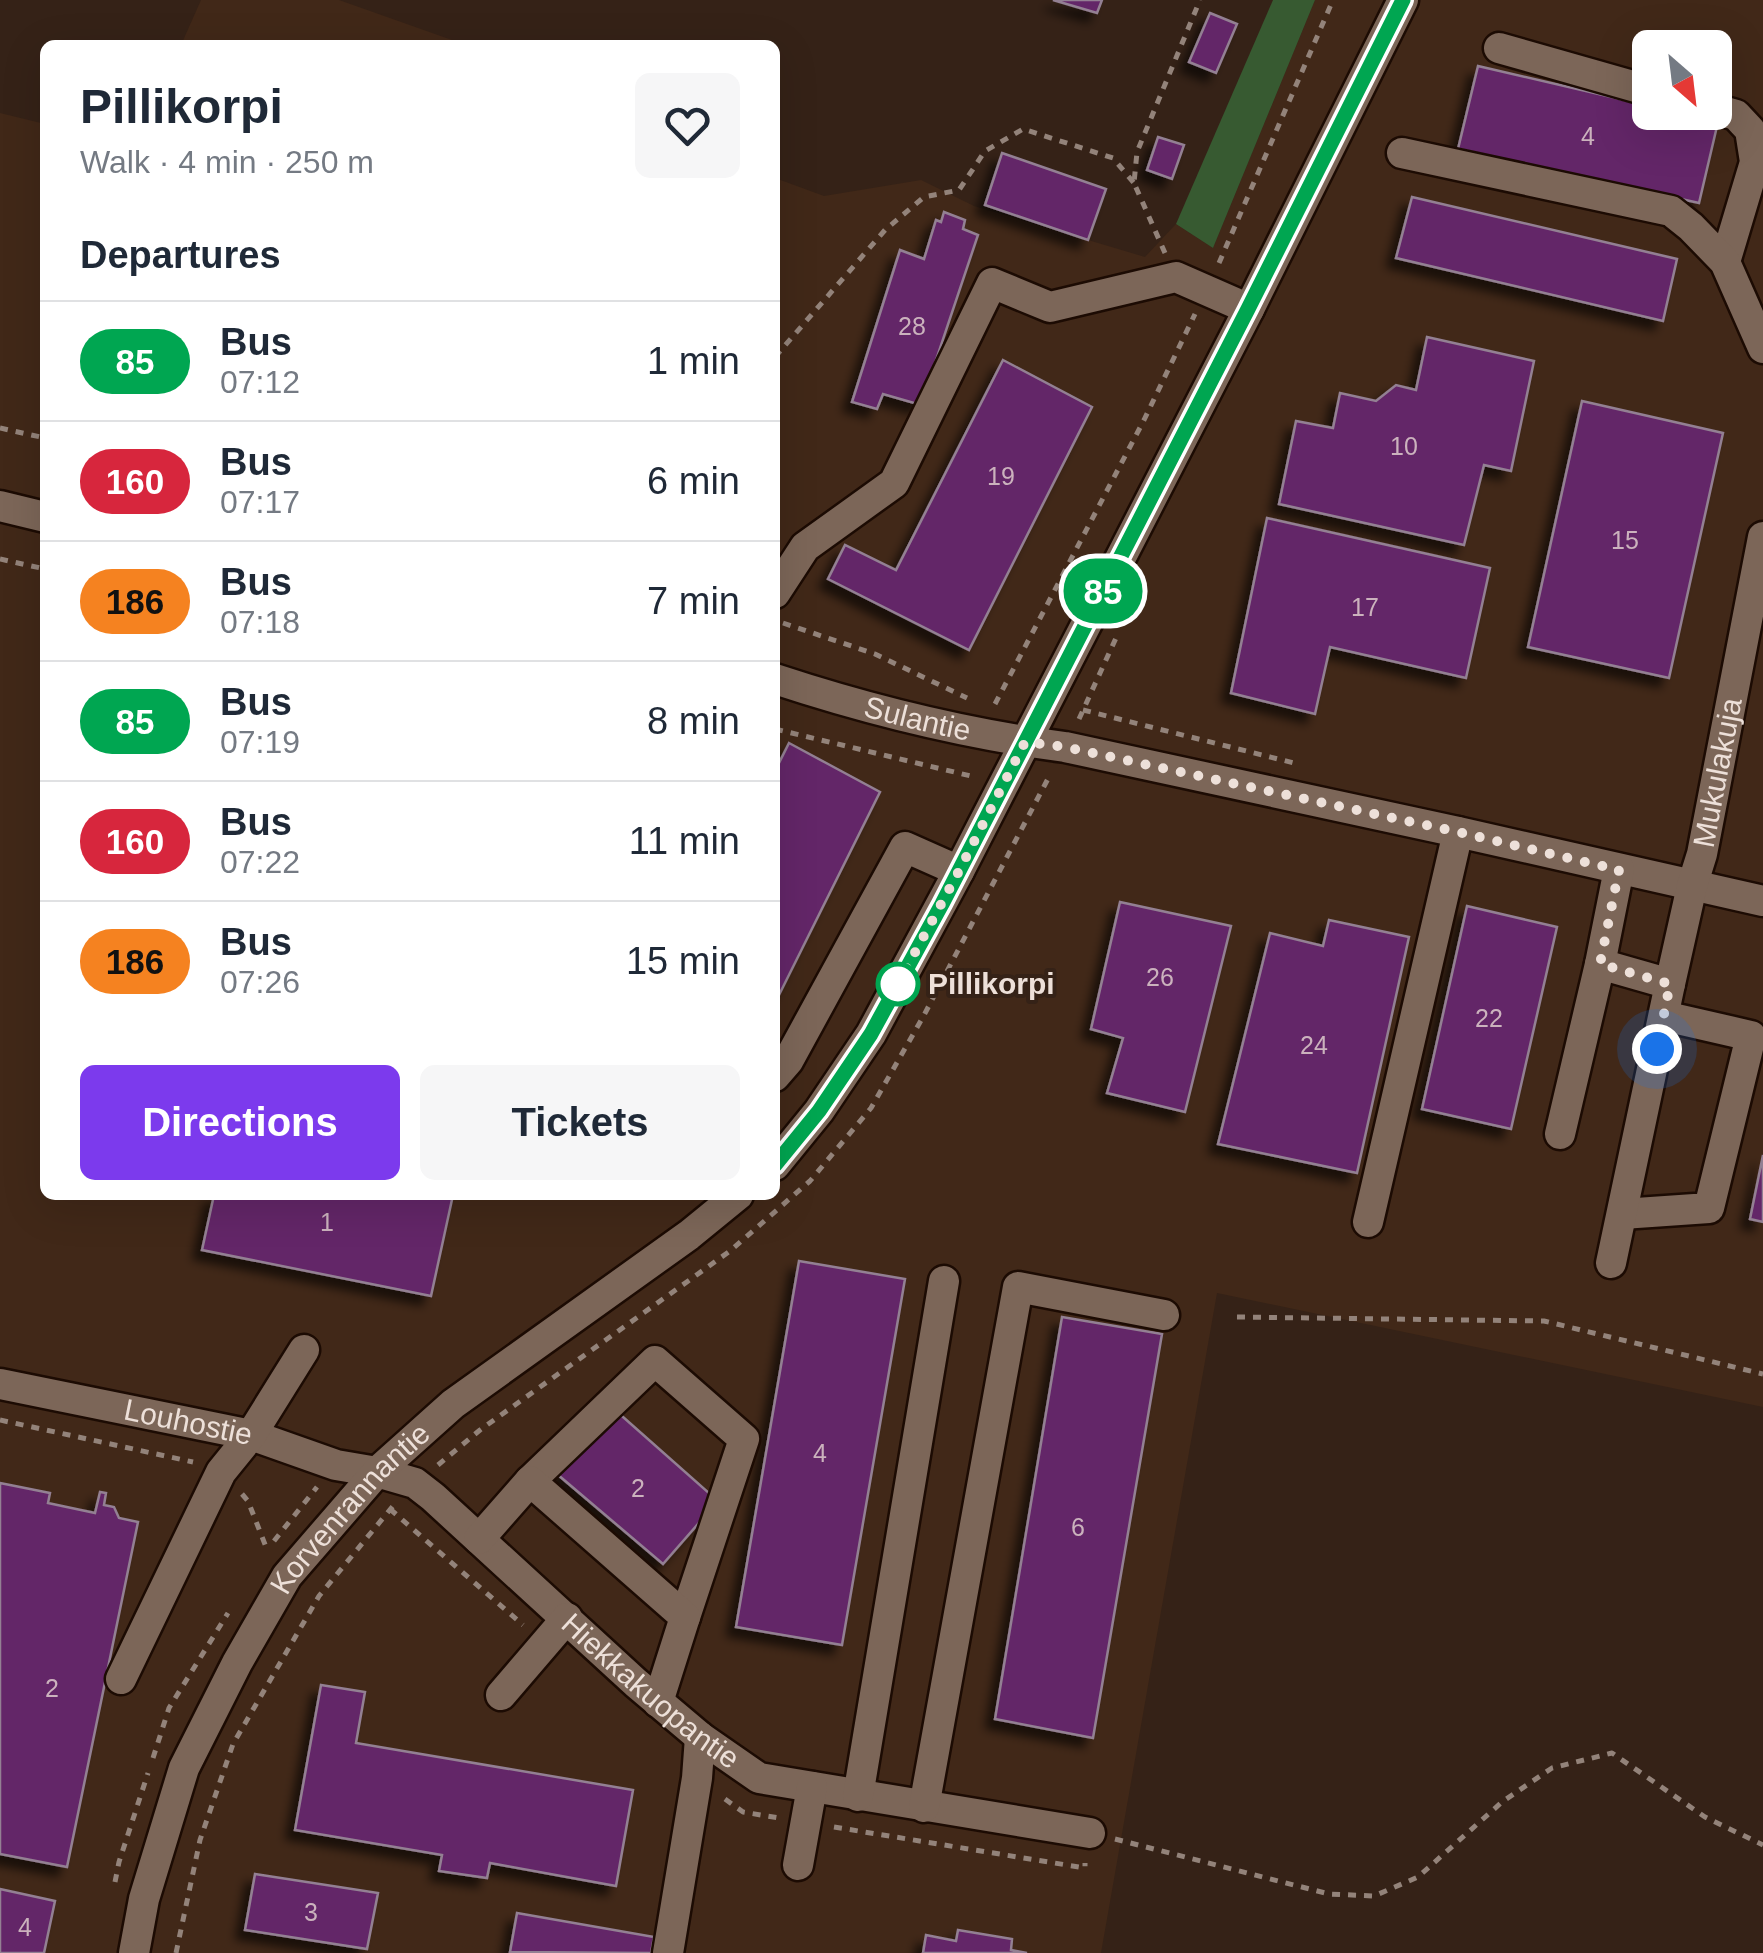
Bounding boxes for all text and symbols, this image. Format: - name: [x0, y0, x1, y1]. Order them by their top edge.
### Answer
- north arrow: [1632, 30, 1732, 130]
- map controls: [1632, 30, 1732, 130]
- button: heart: [635, 73, 740, 178]
- text: Pillikorpi: [80, 80, 283, 133]
- house number: 4: [1581, 122, 1595, 150]
- text: Walk · 4 min · 250 m: [80, 144, 374, 180]
- text: Departures: [80, 234, 281, 276]
- house number: 28: [898, 312, 926, 340]
- text: Bus: [220, 321, 292, 363]
- text: 1 min: [647, 340, 740, 382]
- text: 85: [116, 342, 154, 381]
- text: 07:12: [220, 364, 300, 400]
- house number: 10: [1390, 432, 1418, 460]
- text: Bus: [220, 441, 292, 483]
- text: 6 min: [647, 460, 740, 502]
- text: 160: [106, 462, 164, 501]
- house number: 19: [987, 462, 1015, 490]
- text: 07:17: [220, 484, 300, 520]
- house number: 15: [1611, 526, 1639, 554]
- line badge: 85: [1058, 558, 1148, 624]
- text: Bus: [220, 561, 292, 603]
- text: 85: [1084, 572, 1122, 611]
- text: 7 min: [647, 580, 740, 622]
- text: 186: [106, 582, 164, 621]
- house number: 17: [1351, 593, 1379, 621]
- text: 07:18: [220, 604, 300, 640]
- text: Bus: [220, 681, 292, 723]
- street label: Sulantie: [861, 690, 974, 747]
- street label: Mukulakuja: [1687, 695, 1748, 850]
- text: 8 min: [647, 700, 740, 742]
- text: 85: [116, 702, 154, 741]
- text: 07:19: [220, 724, 300, 760]
- text: Bus: [220, 801, 292, 843]
- text: 11 min: [629, 820, 740, 862]
- text: 160: [106, 822, 164, 861]
- text: 07:22: [220, 844, 300, 880]
- text: Bus: [220, 921, 292, 963]
- text: 15 min: [626, 940, 740, 982]
- text: 186: [106, 942, 164, 981]
- marker: Pillikorpi: [877, 963, 919, 1005]
- house number: 26: [1146, 963, 1174, 991]
- text: 07:26: [220, 964, 300, 1000]
- place label: Pillikorpi: [928, 967, 1055, 1000]
- house number: 22: [1475, 1004, 1503, 1032]
- your location: [1632, 1024, 1682, 1074]
- house number: 24: [1300, 1031, 1328, 1059]
- button: Directions: [80, 1065, 400, 1180]
- button: Tickets: [420, 1065, 740, 1180]
- house number: 1: [320, 1208, 334, 1236]
- street label: Louhostie: [121, 1393, 255, 1451]
- street label: Korvenrannantie: [263, 1416, 436, 1600]
- house number: 4: [813, 1439, 827, 1467]
- house number: 2: [631, 1474, 645, 1502]
- house number: 6: [1071, 1513, 1085, 1541]
- street label: Hiekkakuopantie: [556, 1607, 746, 1775]
- house number: 2: [45, 1674, 59, 1702]
- house number: 3: [304, 1898, 318, 1926]
- house number: 4: [18, 1913, 32, 1941]

